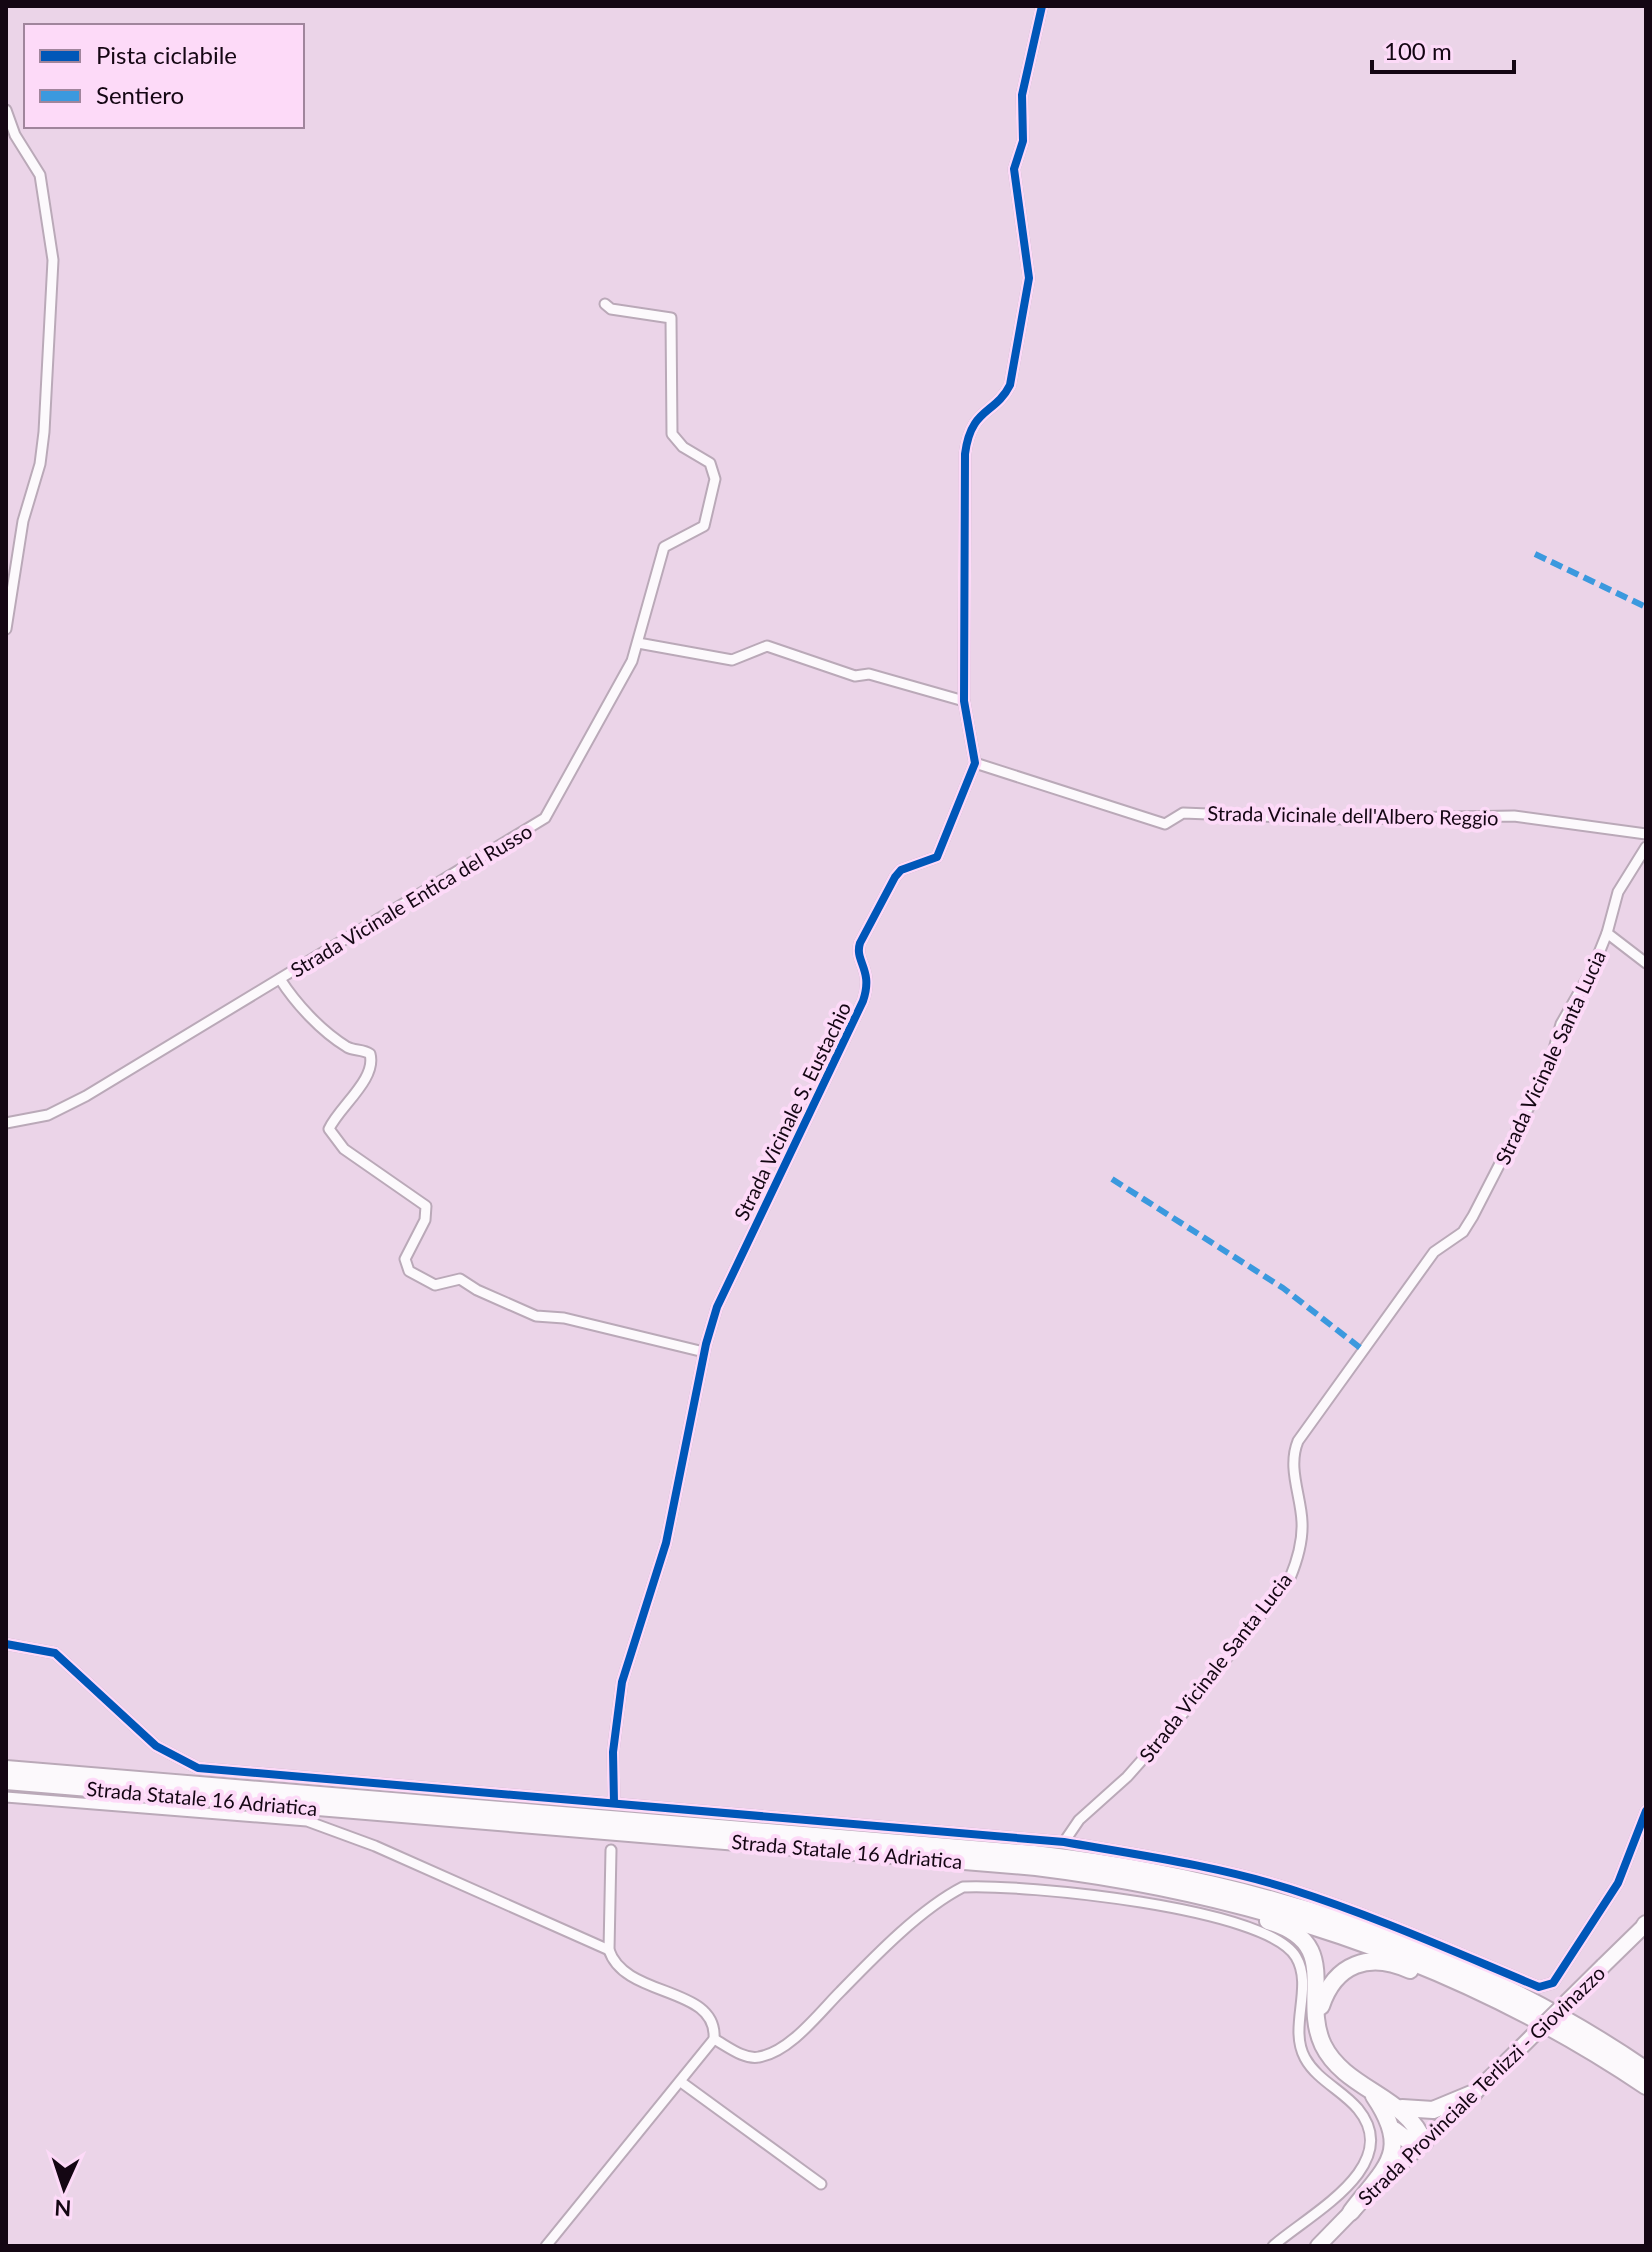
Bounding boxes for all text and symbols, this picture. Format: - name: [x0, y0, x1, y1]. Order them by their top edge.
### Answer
- legend: [24, 24, 304, 128]
- scale bar: [1372, 24, 1514, 74]
- text: 100 m: [1384, 36, 1452, 65]
- text: Pista ciclabile: [96, 40, 237, 69]
- text: Sentiero: [96, 80, 184, 109]
- street label: Strada Vicinale dell'Albero Reggio: [1207, 800, 1499, 830]
- street label: Strada Vicinale Entica del Russo: [286, 818, 536, 982]
- street label: Strada Vicinale Santa Lucia: [1490, 946, 1610, 1168]
- street label: Strada Vicinale S. Eustachio: [729, 998, 855, 1224]
- street label: Strada Vicinale Santa Lucia: [1134, 1568, 1296, 1766]
- street label: Strada Statale 16 Adriatica: [86, 1776, 318, 1820]
- street label: Strada Statale 16 Adriatica: [731, 1829, 963, 1873]
- street label: Strada Provinciale Terlizzi - Giovinazzo: [1352, 1960, 1610, 2210]
- north arrow: [24, 2148, 104, 2228]
- text: N: [54, 2195, 72, 2222]

